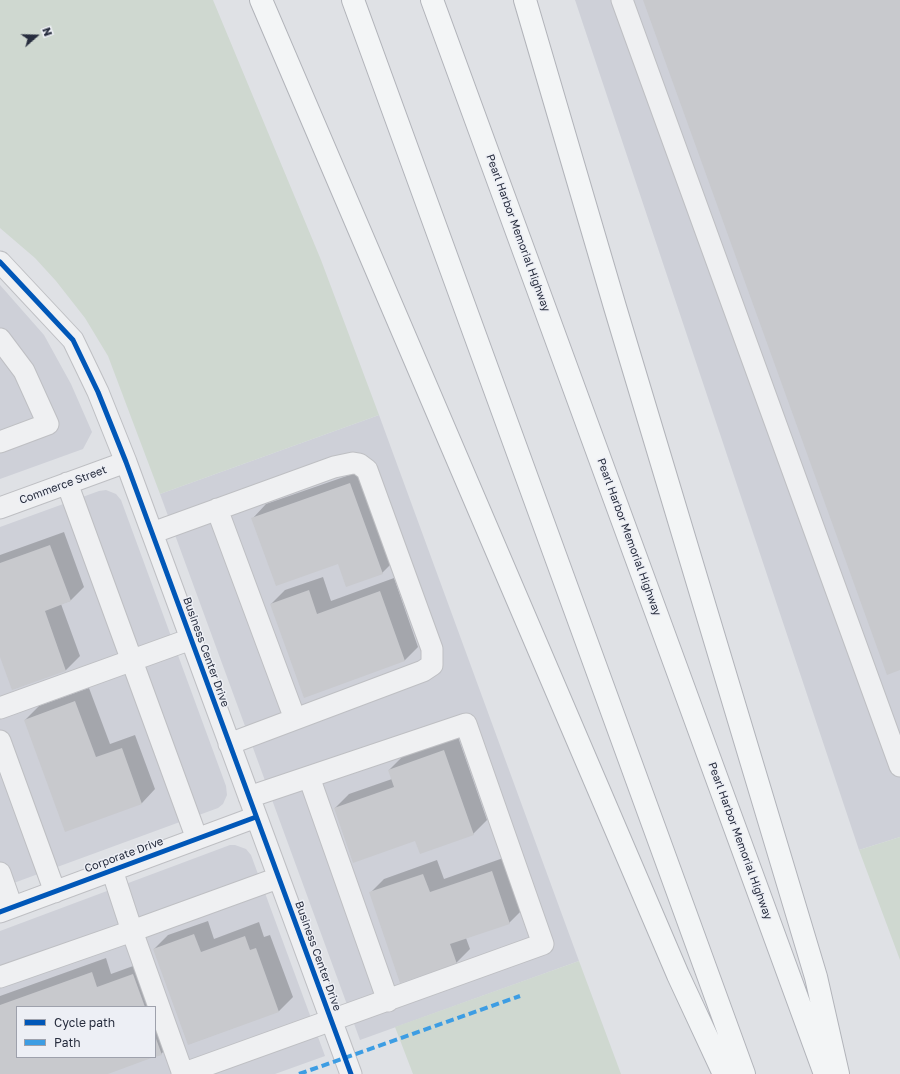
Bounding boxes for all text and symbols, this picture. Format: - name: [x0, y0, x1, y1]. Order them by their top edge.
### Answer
- north arrow: [16, 16, 56, 56]
- text: N: [40, 26, 55, 38]
- street label: Pearl Harbor Memorial Highway: [483, 152, 553, 314]
- street label: Pearl Harbor Memorial Highway: [594, 456, 664, 618]
- street label: Commerce Street: [18, 463, 108, 507]
- street label: Business Center Drive: [180, 595, 232, 709]
- street label: Pearl Harbor Memorial Highway: [705, 760, 775, 922]
- street label: Corporate Drive: [83, 835, 165, 875]
- street label: Business Center Drive: [292, 899, 344, 1013]
- legend: [16, 1006, 156, 1058]
- text: Cycle path: [54, 1015, 115, 1030]
- text: Path: [54, 1035, 81, 1050]

